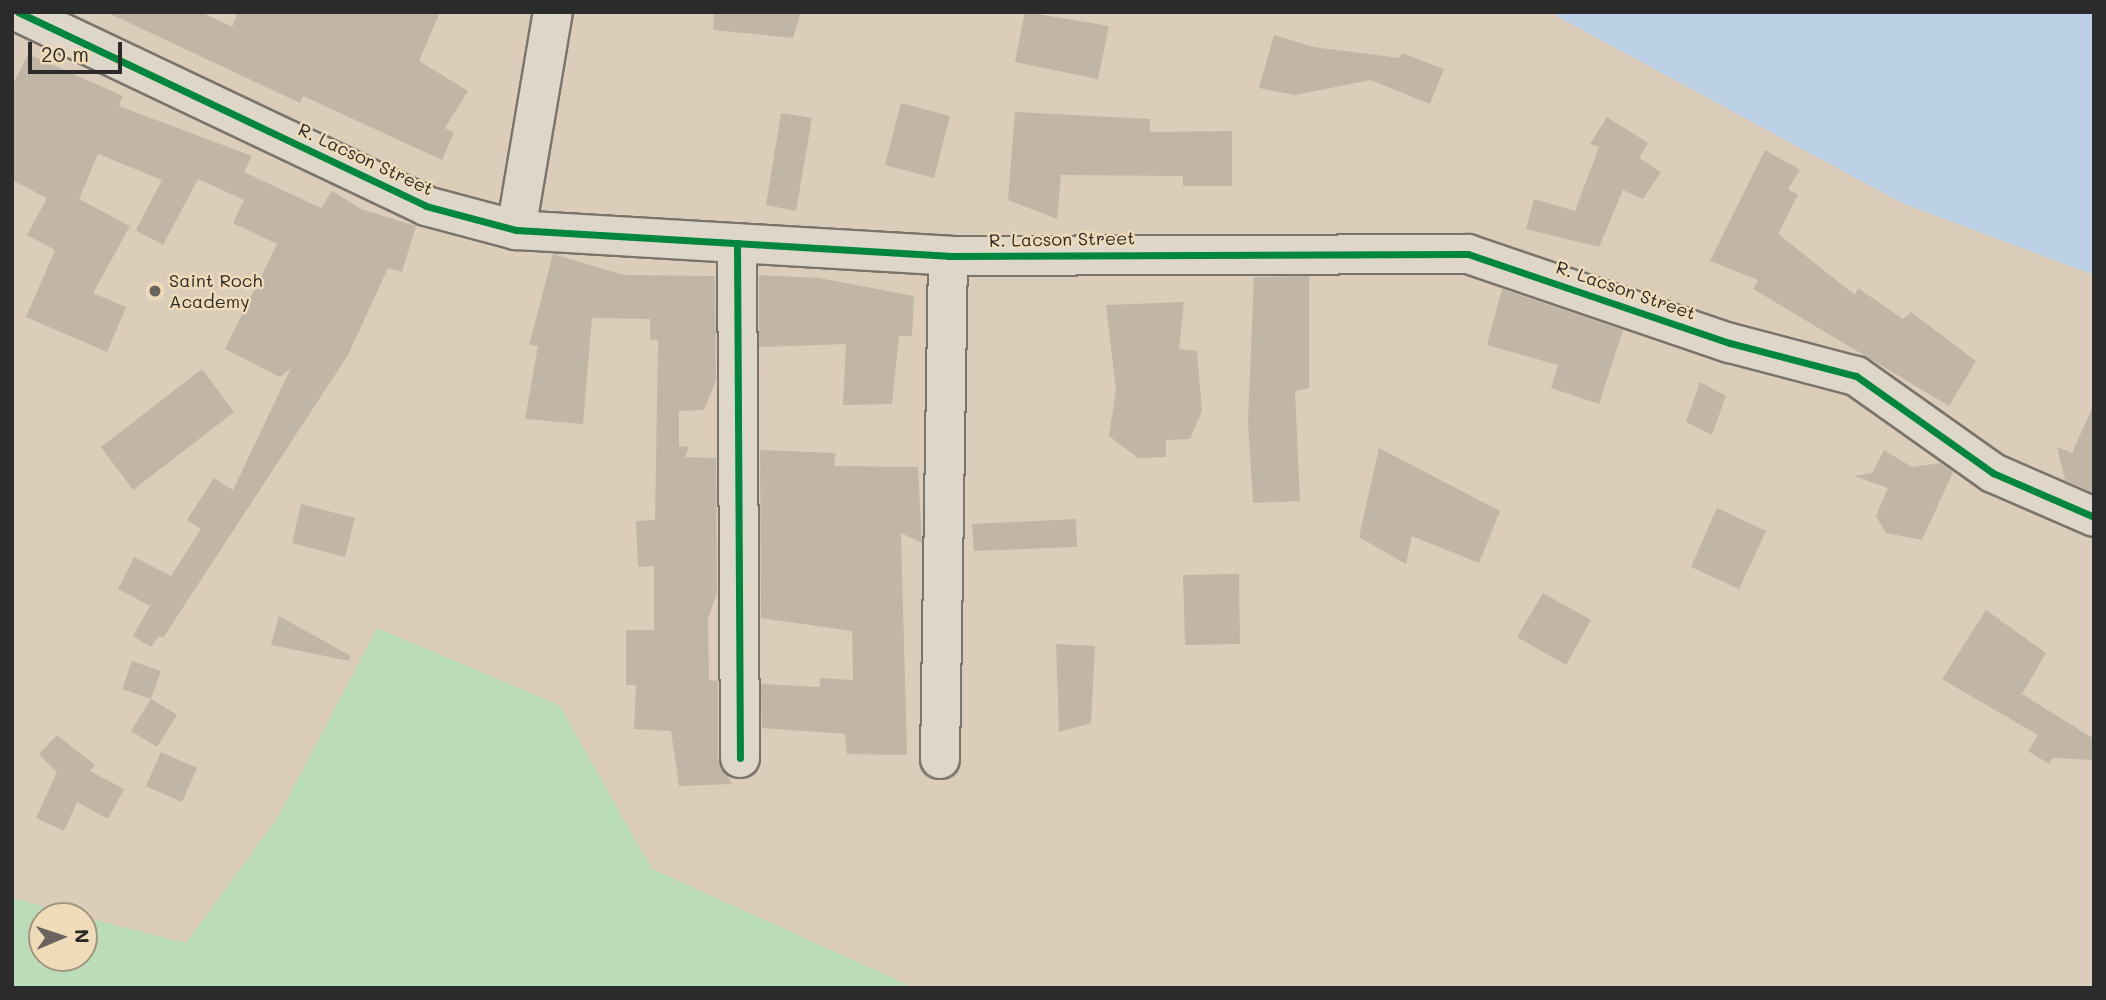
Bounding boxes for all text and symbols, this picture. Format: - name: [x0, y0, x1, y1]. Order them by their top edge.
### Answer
- scale bar: [32, 28, 126, 72]
- text: 20 m: [41, 40, 89, 67]
- street label: R. Lacson Street: [295, 118, 437, 200]
- street label: R. Lacson Street: [989, 227, 1135, 251]
- street label: R. Lacson Street: [1553, 256, 1699, 324]
- place label: Saint Roch Academy: [169, 270, 262, 312]
- marker: Saint Roch Academy: [147, 283, 163, 299]
- north arrow: [28, 902, 98, 972]
- text: N: [70, 929, 95, 944]

